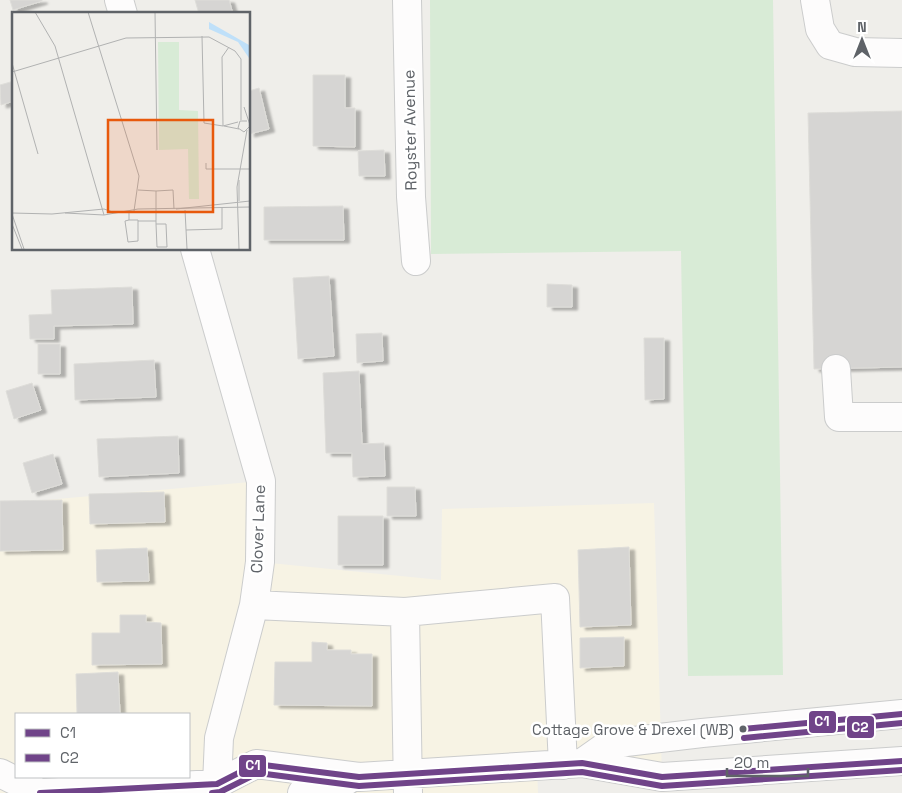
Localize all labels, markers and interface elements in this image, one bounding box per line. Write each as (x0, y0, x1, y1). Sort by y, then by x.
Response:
inset map (12, 12, 250, 250)
north arrow (837, 15, 887, 65)
text: N (857, 18, 867, 36)
street label: Royster Avenue (398, 69, 422, 191)
street label: Clover Lane (246, 484, 270, 574)
line badge: C1 (808, 710, 837, 734)
text: C1 (814, 712, 830, 730)
legend (15, 713, 190, 778)
line badge: C2 (846, 715, 875, 739)
text: C2 (851, 718, 869, 736)
place label: Cottage Grove & Drexel (WB) (532, 720, 734, 740)
text: C1 (60, 723, 76, 742)
marker: Cottage Grove & Drexel (WB) (738, 724, 748, 734)
scale bar (727, 746, 808, 778)
text: C2 (60, 748, 79, 767)
text: 20 m (734, 753, 769, 772)
line badge: C1 (238, 754, 267, 778)
text: C1 (245, 756, 261, 774)

